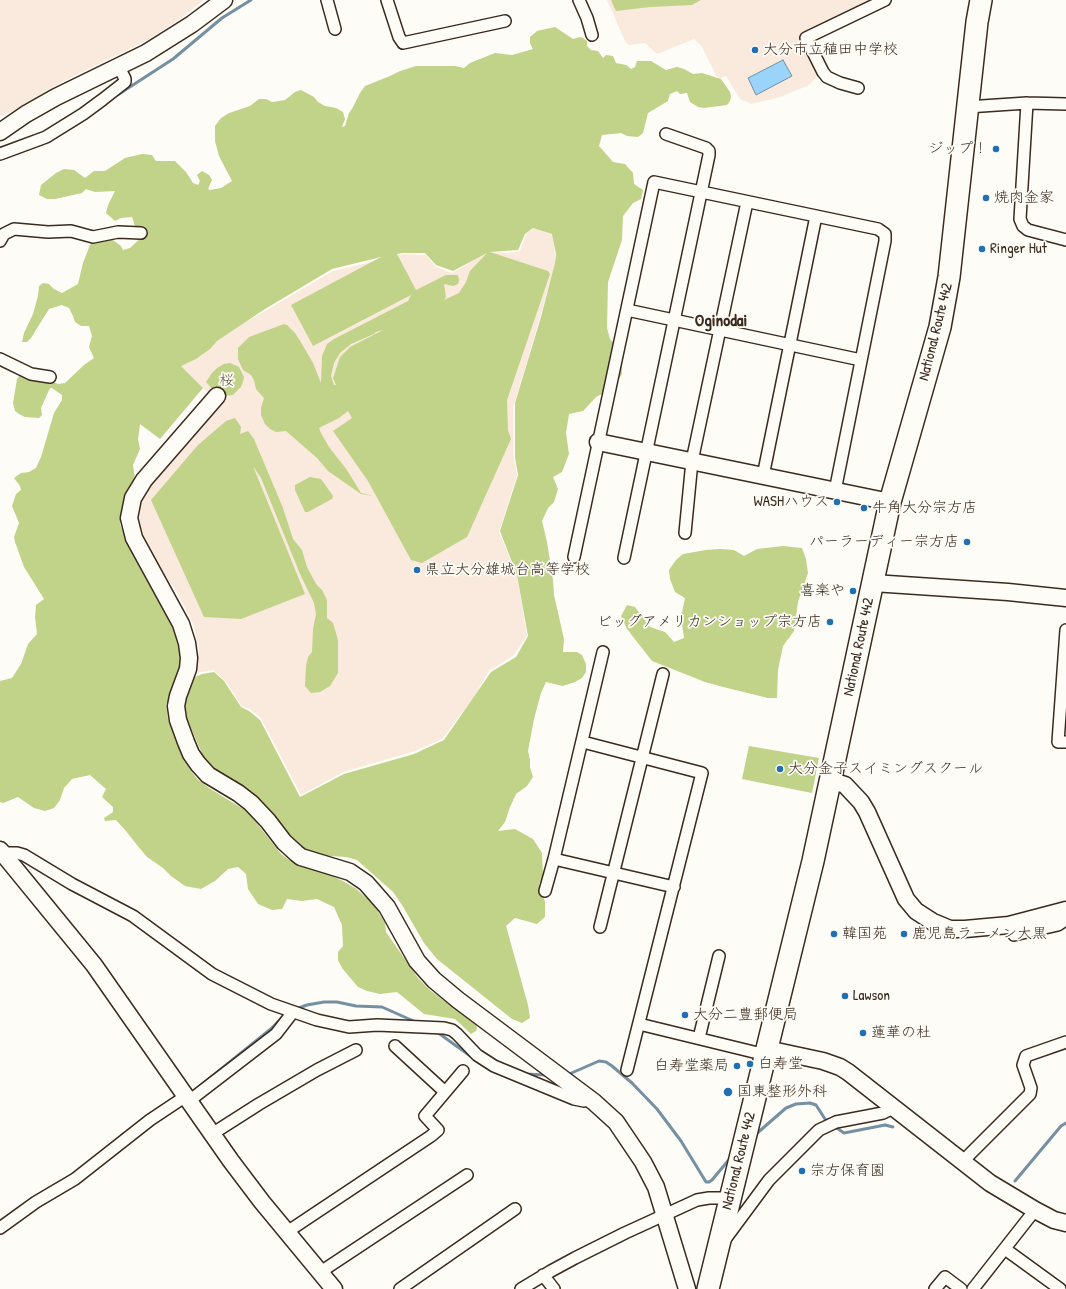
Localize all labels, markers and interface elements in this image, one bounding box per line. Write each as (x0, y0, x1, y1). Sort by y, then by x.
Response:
place label: 大分市立稙田中学校 (763, 41, 898, 59)
marker: 大分市立稙田中学校 (750, 45, 760, 55)
place label: ジップ！ (928, 140, 988, 158)
marker: ジップ！ (991, 144, 1001, 154)
place label: 焼肉金家 (994, 189, 1054, 207)
marker: 焼肉金家 (981, 193, 991, 203)
place label: Ringer Hut (990, 240, 1047, 258)
marker: Ringer Hut (977, 244, 987, 254)
street label: National Route 442 (915, 281, 957, 383)
district label: Oginodai (695, 311, 747, 331)
park label: 桜 (220, 372, 234, 390)
place label: WASHハウス (754, 493, 829, 511)
marker: WASHハウス (832, 497, 842, 507)
place label: 牛角大分宗方店 (872, 499, 977, 517)
marker: 牛角大分宗方店 (859, 503, 869, 513)
place label: パーラーディー宗方店 (809, 533, 959, 551)
marker: パーラーディー宗方店 (962, 537, 972, 547)
place label: 県立大分雄城台高等学校 (425, 561, 590, 579)
marker: 県立大分雄城台高等学校 (412, 565, 422, 575)
place label: 喜楽や (800, 582, 845, 600)
marker: 喜楽や (848, 586, 858, 596)
street label: National Route 442 (840, 596, 878, 698)
place label: ビッグアメリカンショップ宗方店 (597, 613, 822, 631)
marker: ビッグアメリカンショップ宗方店 (825, 617, 835, 627)
place label: 大分金子スイミングスクール (788, 760, 983, 778)
marker: 大分金子スイミングスクール (775, 764, 785, 774)
place label: 韓国苑 (842, 925, 887, 943)
place label: 鹿児島ラーメン大黒 (912, 925, 1047, 943)
marker: 韓国苑 (829, 929, 839, 939)
marker: 鹿児島ラーメン大黒 (899, 929, 909, 939)
place label: Lawson (853, 987, 890, 1005)
marker: Lawson (840, 991, 850, 1001)
place label: 大分二豊郵便局 (693, 1006, 798, 1024)
marker: 大分二豊郵便局 (680, 1010, 690, 1020)
place label: 蓮華の杜 (871, 1024, 931, 1042)
marker: 蓮華の杜 (858, 1028, 868, 1038)
place label: 白寿堂 (758, 1055, 803, 1073)
place label: 白寿堂薬局 (654, 1057, 729, 1075)
marker: 白寿堂 (745, 1059, 755, 1069)
marker: 白寿堂薬局 (732, 1061, 742, 1071)
place label: 国東整形外科 (737, 1083, 827, 1101)
marker: 国東整形外科 (722, 1086, 734, 1098)
street label: National Route 442 (718, 1110, 760, 1212)
place label: 宗方保育園 (810, 1162, 885, 1180)
marker: 宗方保育園 (797, 1166, 807, 1176)

